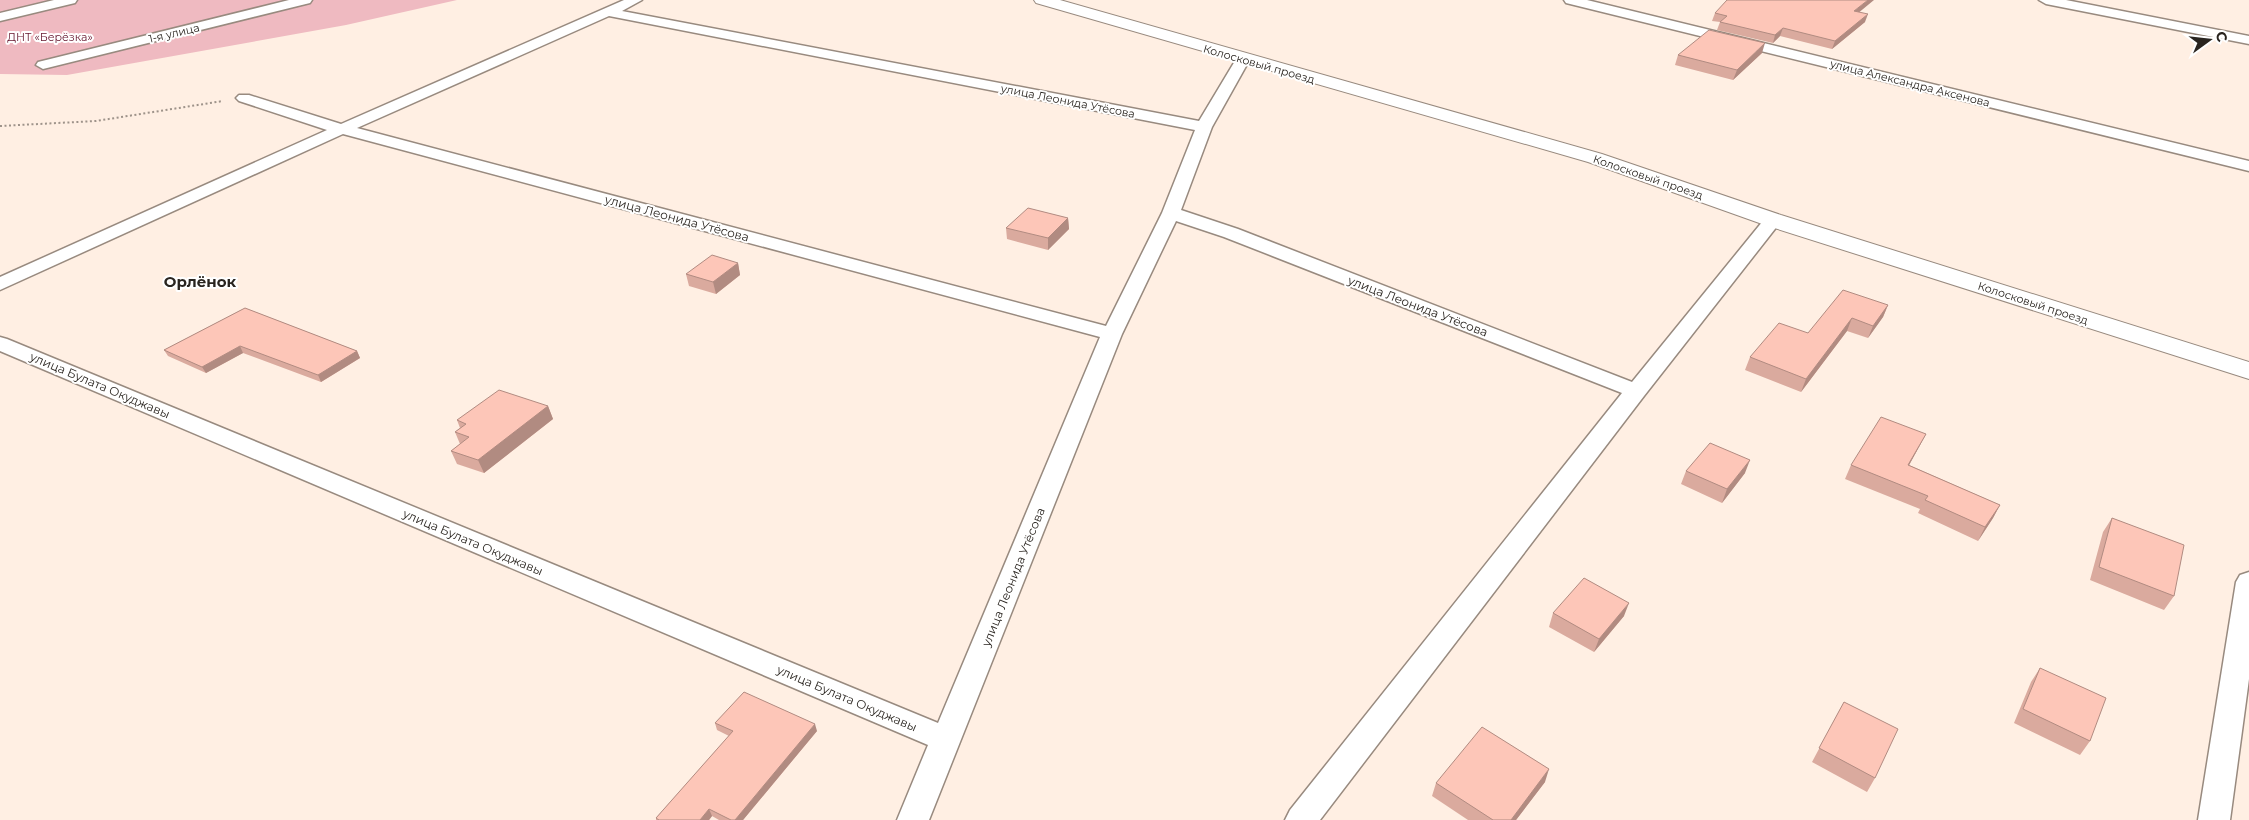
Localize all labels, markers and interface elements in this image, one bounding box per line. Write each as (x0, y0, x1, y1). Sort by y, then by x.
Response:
north arrow (2184, 15, 2234, 65)
street label: 1-я улица (147, 20, 201, 46)
text: С (2212, 29, 2232, 44)
park label: ДНТ «Берёзка» (7, 30, 93, 44)
street label: Колосковый проезд (1202, 41, 1316, 87)
street label: улица Александра Аксенова (1828, 56, 1991, 110)
street label: улица Леонида Утёсова (999, 81, 1136, 121)
street label: Колосковый проезд (1591, 152, 1705, 202)
street label: улица Леонида Утёсова (602, 191, 751, 244)
district label: Орлёнок (164, 272, 237, 291)
street label: улица Леонида Утёсова (1345, 272, 1490, 340)
street label: Колосковый проезд (1976, 279, 2090, 327)
street label: улица Булата Окуджавы (27, 348, 172, 421)
street label: улица Булата Окуджавы (400, 505, 545, 578)
street label: улица Леонида Утёсова (978, 505, 1048, 650)
street label: улица Булата Окуджавы (774, 661, 919, 734)

